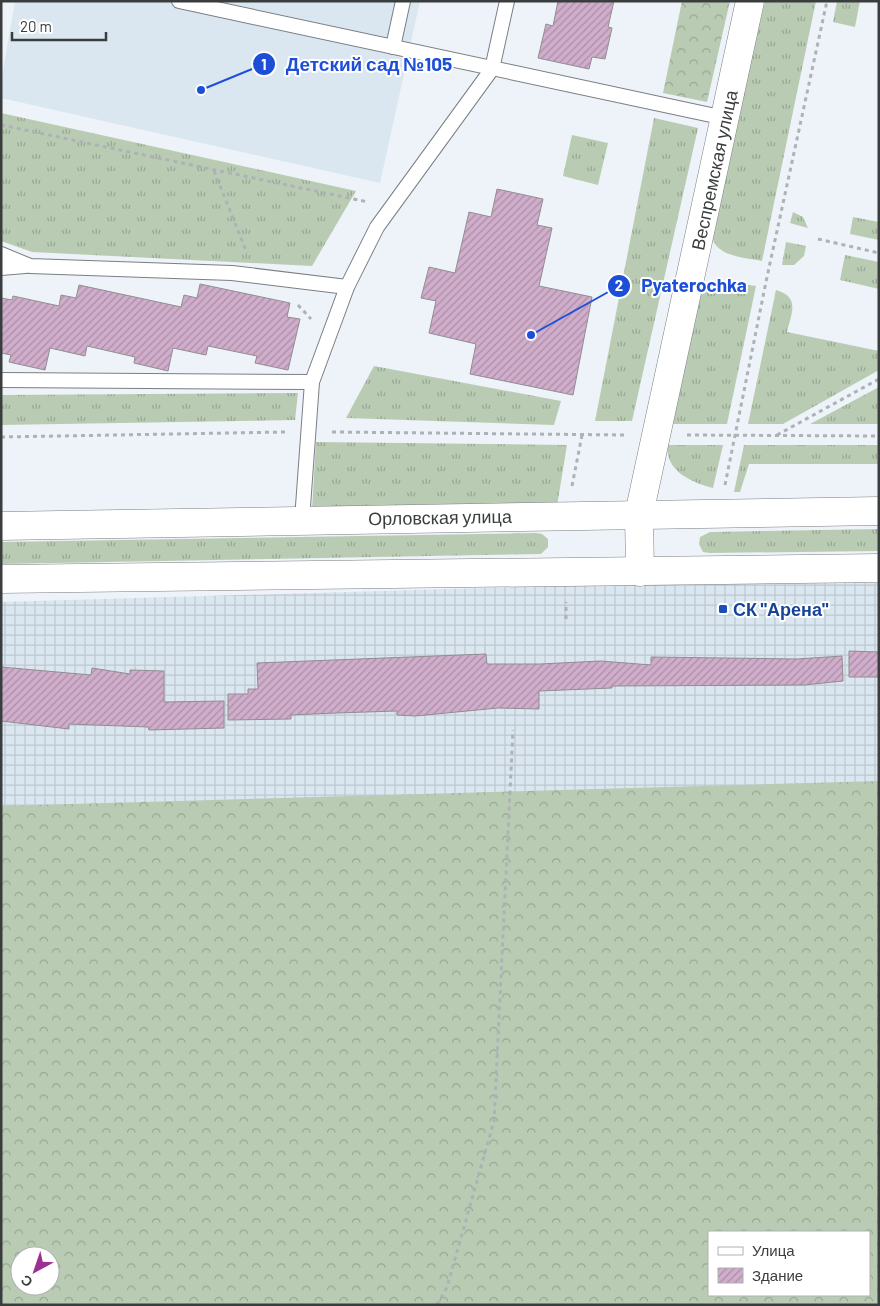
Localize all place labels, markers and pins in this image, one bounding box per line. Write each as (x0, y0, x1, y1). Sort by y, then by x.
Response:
callout: Детский сад №105 (251, 47, 463, 81)
callout: Pyaterochka (607, 269, 757, 303)
place label: СК "Арена" (733, 598, 829, 620)
marker: СК "Арена" (717, 603, 729, 615)

